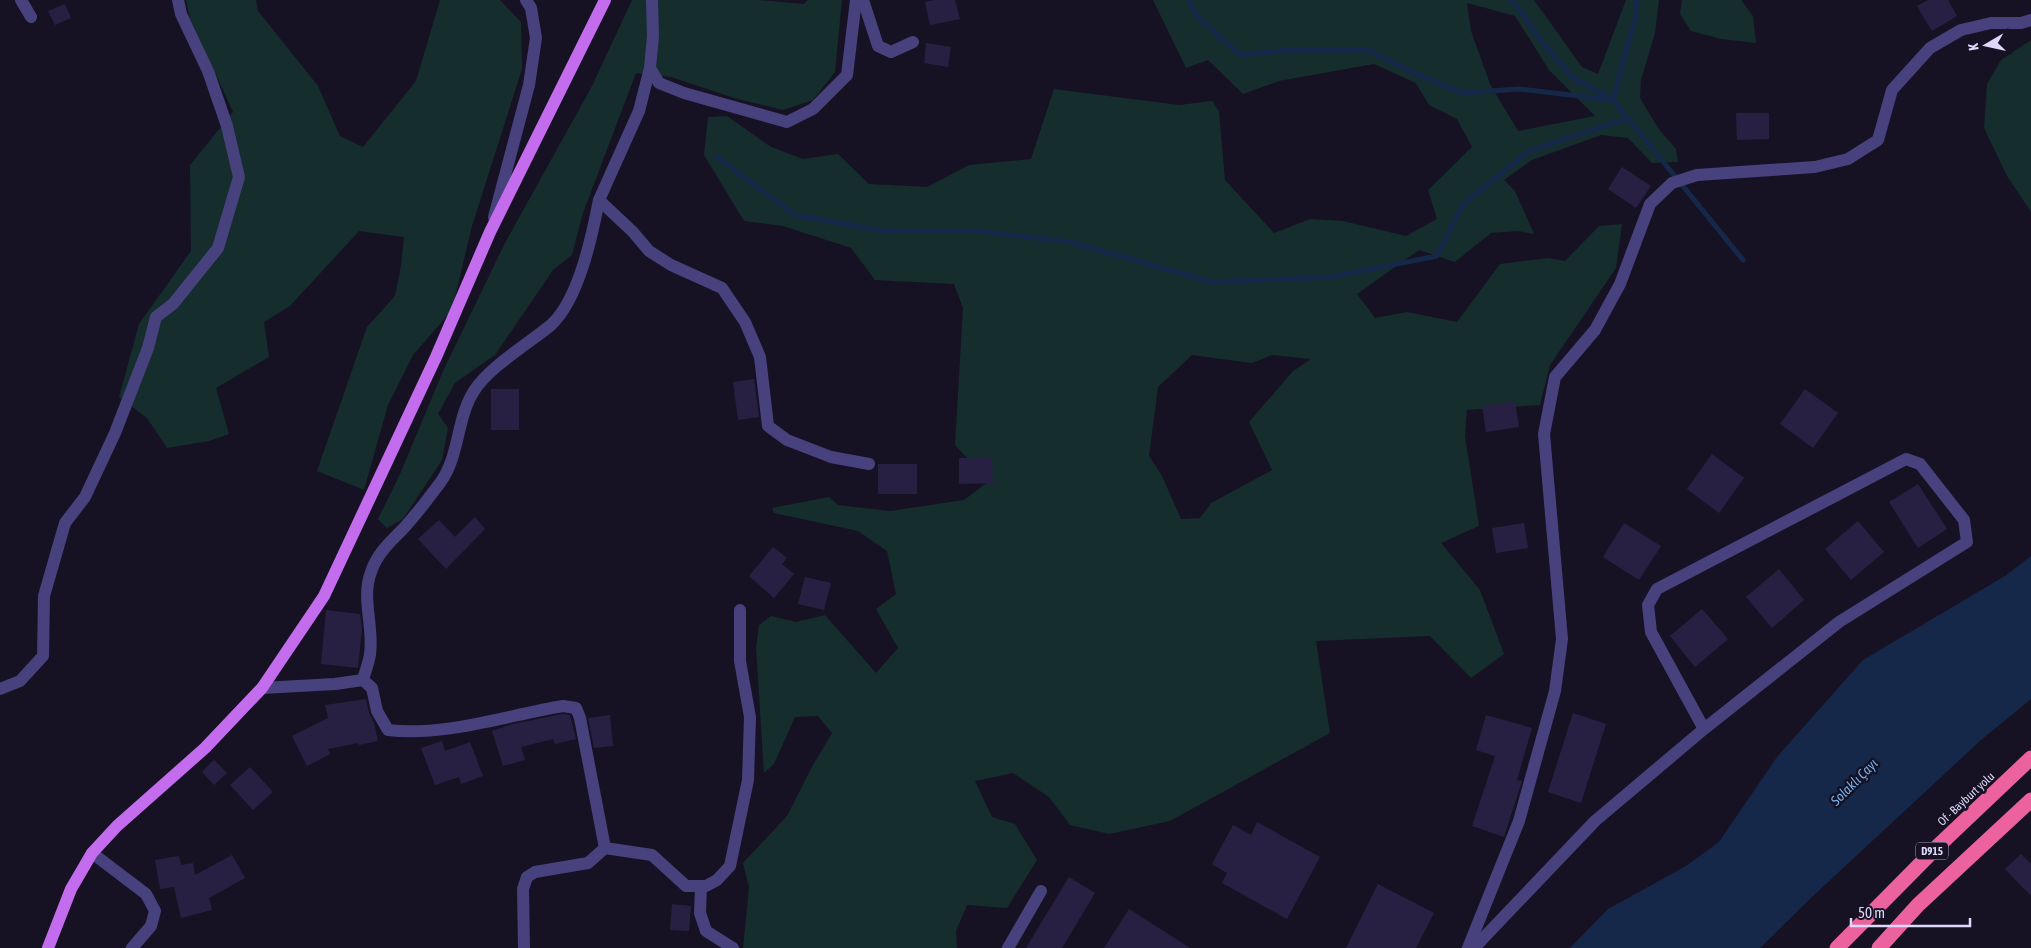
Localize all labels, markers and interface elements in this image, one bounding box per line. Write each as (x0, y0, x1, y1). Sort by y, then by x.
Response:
north arrow (1961, 20, 2011, 70)
text: K (1965, 42, 1982, 52)
water label: Solaklı Çayı (1827, 755, 1881, 809)
street label: Of - Bayburt yolu (1935, 769, 1997, 829)
road number: D915 (1916, 842, 1948, 859)
scale bar (1851, 896, 1970, 928)
text: 50 m (1858, 904, 1885, 921)

